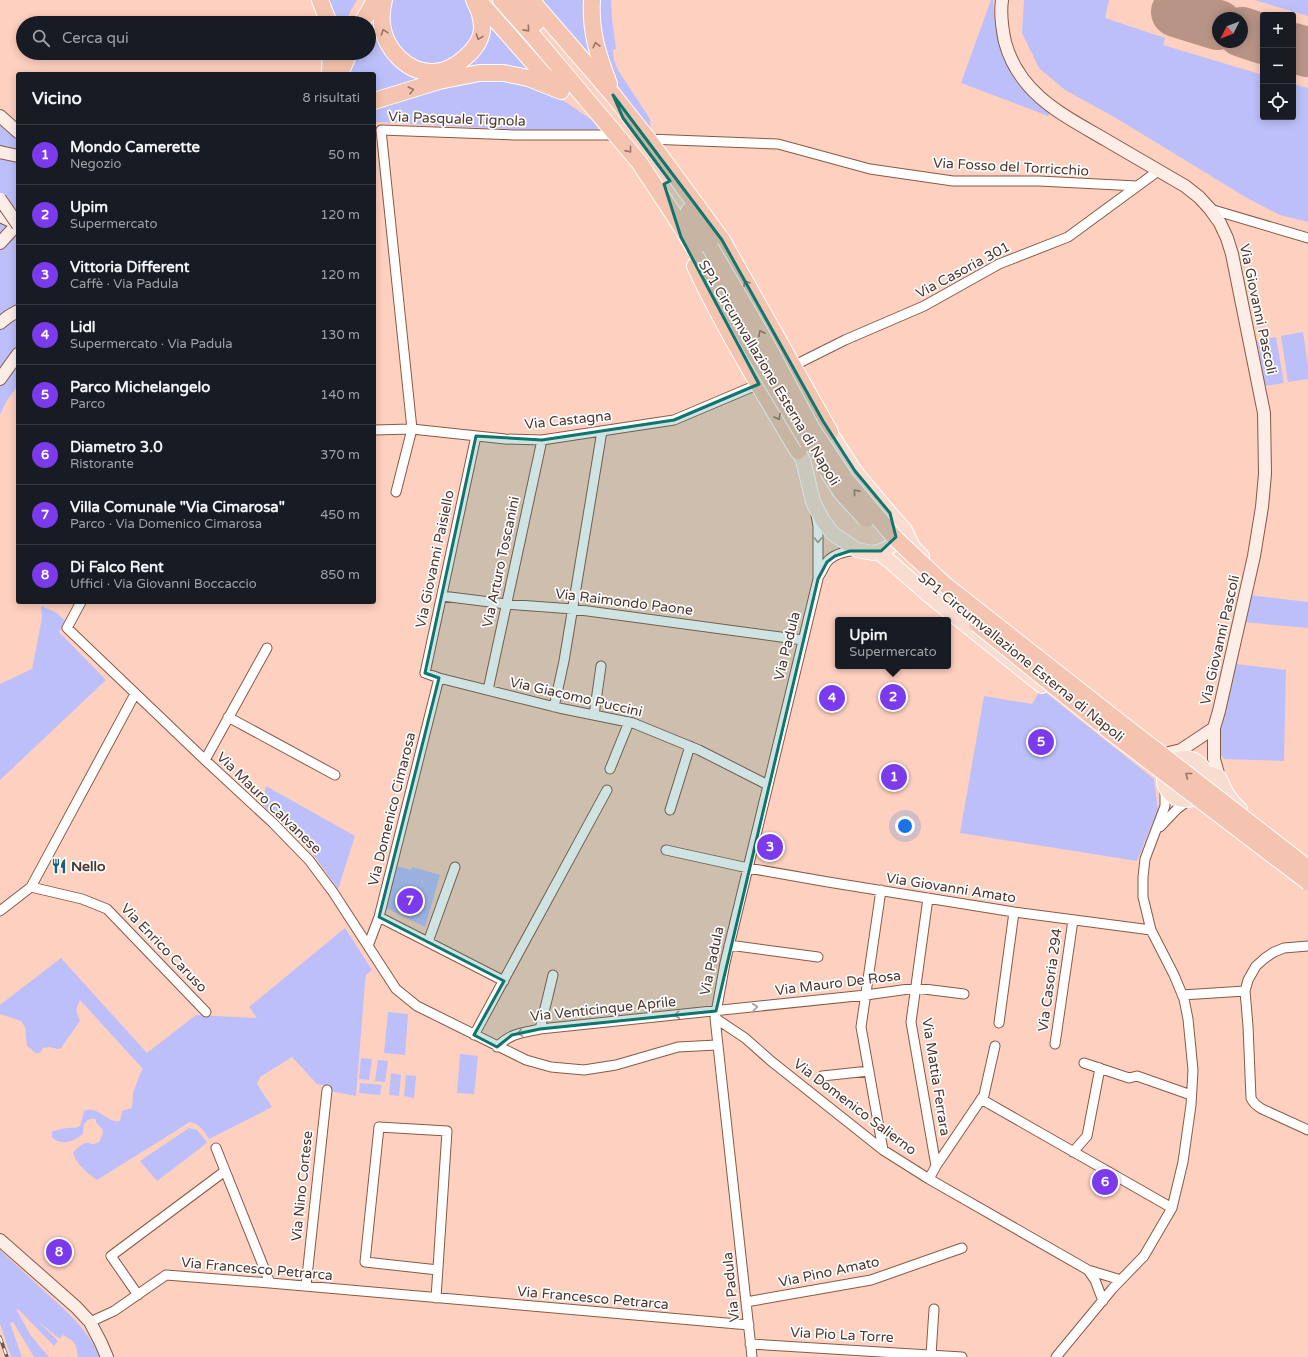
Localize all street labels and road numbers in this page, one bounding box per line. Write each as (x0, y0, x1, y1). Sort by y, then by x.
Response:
street label: Via Pasquale Tignola (388, 108, 526, 130)
street label: Via Fosso del Torricchio (933, 154, 1089, 180)
street label: Via Casoria 301 (913, 238, 1013, 302)
street label: Via Giovanni Pascoli (1236, 242, 1280, 376)
street label: SP1 Circumvallazione Esterna di Napoli (695, 257, 843, 489)
street label: Via Castagna (524, 407, 612, 433)
street label: Via Giovanni Paisiello (412, 489, 458, 629)
street label: Via Arturo Toscanini (479, 495, 523, 629)
street label: SP1 Circumvallazione Esterna di Napoli (915, 569, 1127, 745)
street label: Via Giovanni Pascoli (1197, 573, 1243, 707)
street label: Via Raimondo Paone (554, 585, 694, 619)
street label: Via Padula (770, 610, 804, 682)
street label: Via Giacomo Puccini (508, 673, 644, 721)
street label: Via Domenico Cimarosa (365, 730, 419, 888)
street label: Via Mauro Calvanese (213, 749, 325, 857)
street label: Via Giovanni Amato (885, 869, 1017, 907)
street label: Via Enrico Caruso (117, 900, 211, 996)
street label: Via Padula (696, 925, 728, 997)
street label: Via Casoria 294 (1034, 927, 1066, 1033)
street label: Via Mauro De Rosa (774, 967, 902, 999)
street label: Via Venticinque Aprile (529, 993, 677, 1025)
street label: Via Mattia Ferrara (918, 1017, 954, 1137)
street label: Via Domenico Salierno (790, 1055, 920, 1159)
street label: Via Nino Cortese (288, 1130, 316, 1242)
street label: Via Padula (719, 1251, 743, 1323)
street label: Via Pino Amato (777, 1253, 881, 1291)
street label: Via Francesco Petrarca (180, 1254, 334, 1284)
street label: Via Francesco Petrarca (516, 1283, 670, 1313)
street label: Via Pio La Torre (790, 1324, 894, 1346)

